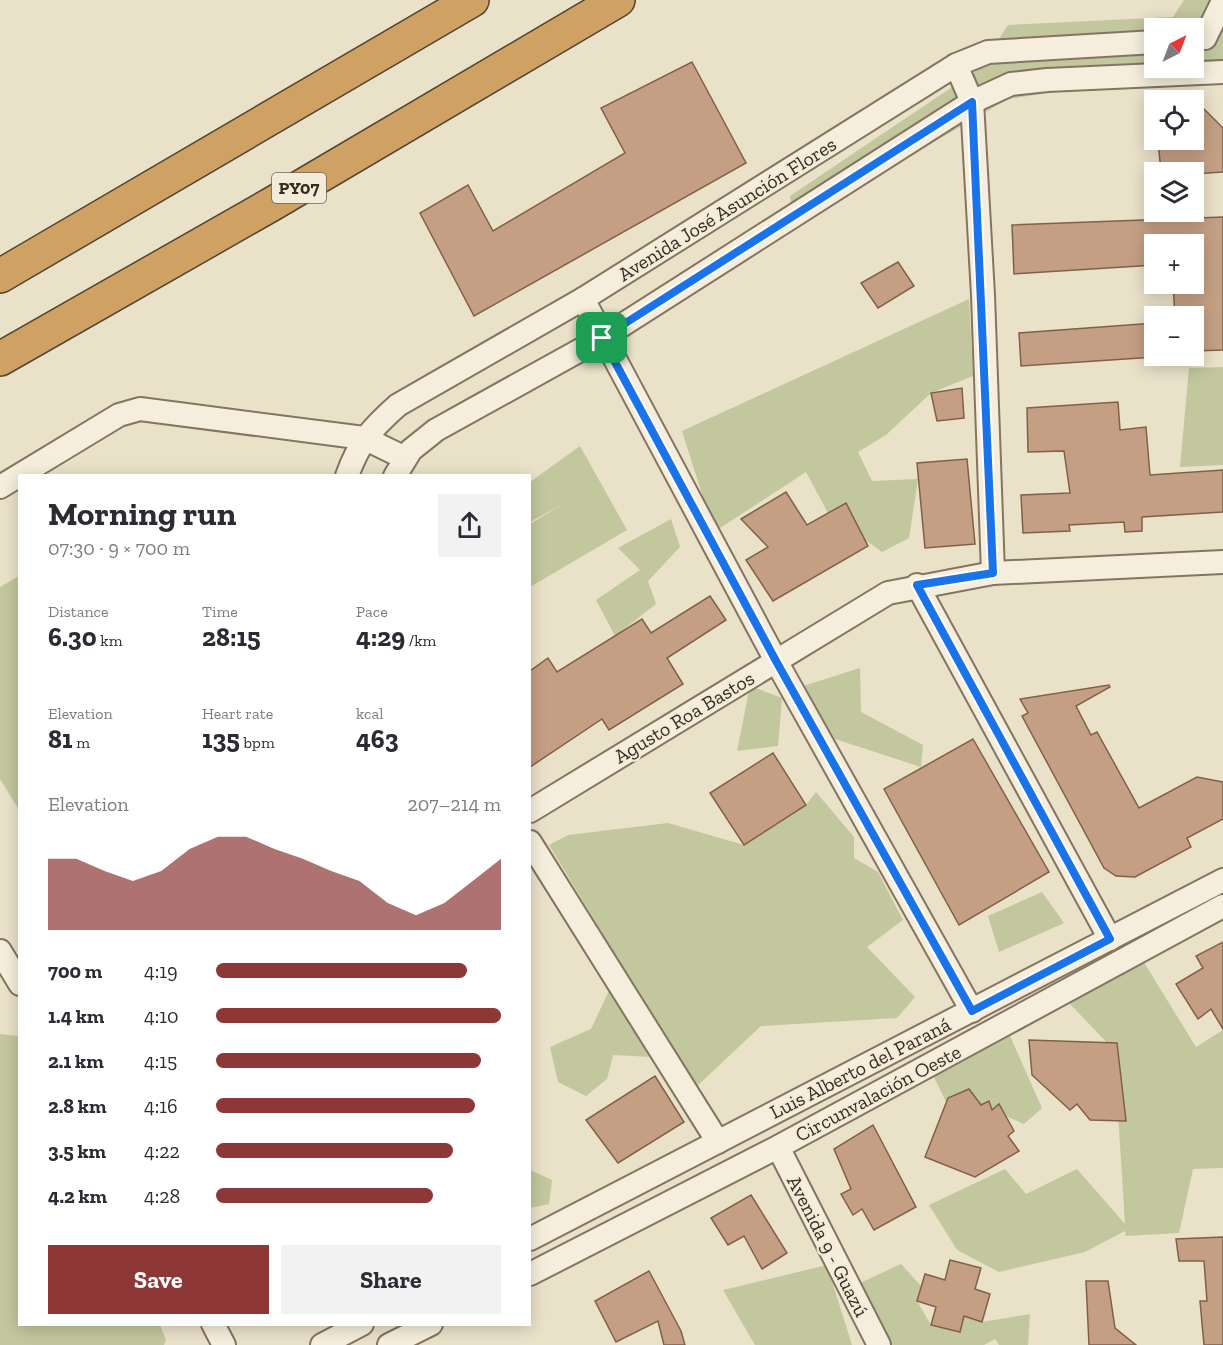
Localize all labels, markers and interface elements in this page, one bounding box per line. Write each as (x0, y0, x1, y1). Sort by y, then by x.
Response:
north arrow (1144, 18, 1204, 78)
map controls (1144, 18, 1204, 366)
button: locate (1144, 90, 1204, 150)
street label: Avenida José Asunción Flores (613, 132, 841, 286)
button: layers (1144, 162, 1204, 222)
road number: PY07 (272, 173, 326, 203)
button: + (1144, 234, 1204, 294)
button: − (1144, 306, 1204, 366)
pin (576, 312, 627, 363)
icon: arrive (585, 321, 618, 354)
text: Morning run (48, 494, 236, 533)
button: share (438, 494, 501, 557)
text: 07:30 · 9 × 700 m (48, 536, 190, 560)
text: Distance (48, 602, 109, 621)
text: Time (202, 602, 238, 621)
text: Pace (356, 602, 388, 621)
text: 6.30 (48, 621, 97, 653)
text: 28:15 (202, 621, 261, 653)
text: 4:29 (356, 621, 405, 653)
text: km (97, 631, 122, 650)
text: /km (405, 631, 436, 650)
street label: Agusto Roa Bastos (610, 666, 758, 768)
text: Elevation (48, 704, 113, 723)
text: Heart rate (202, 704, 273, 723)
text: kcal (356, 704, 383, 723)
text: 81 (48, 723, 73, 755)
text: 135 (202, 723, 240, 755)
text: 463 (356, 723, 399, 755)
text: m (73, 733, 90, 752)
text: bpm (240, 733, 275, 752)
text: Elevation (48, 792, 129, 816)
text: 207–214 m (407, 792, 501, 816)
text: 700 m (48, 959, 102, 983)
text: 4:19 (144, 959, 178, 983)
text: 1.4 km (48, 1004, 104, 1028)
text: 4:10 (144, 1004, 178, 1028)
street label: Luis Alberto del Paraná (766, 1012, 955, 1124)
street label: Circunvalación Oeste (791, 1039, 965, 1147)
text: 2.1 km (48, 1049, 104, 1073)
text: 4:15 (144, 1049, 177, 1073)
text: 2.8 km (48, 1094, 106, 1118)
text: 4:16 (144, 1094, 178, 1118)
text: 3.5 km (48, 1139, 106, 1163)
text: 4:22 (144, 1139, 180, 1163)
street label: Avenida 9 - Guazú (782, 1171, 874, 1321)
text: 4.2 km (48, 1184, 107, 1208)
text: 4:28 (144, 1184, 180, 1208)
button: Save (48, 1245, 269, 1314)
button: Share (281, 1245, 501, 1314)

